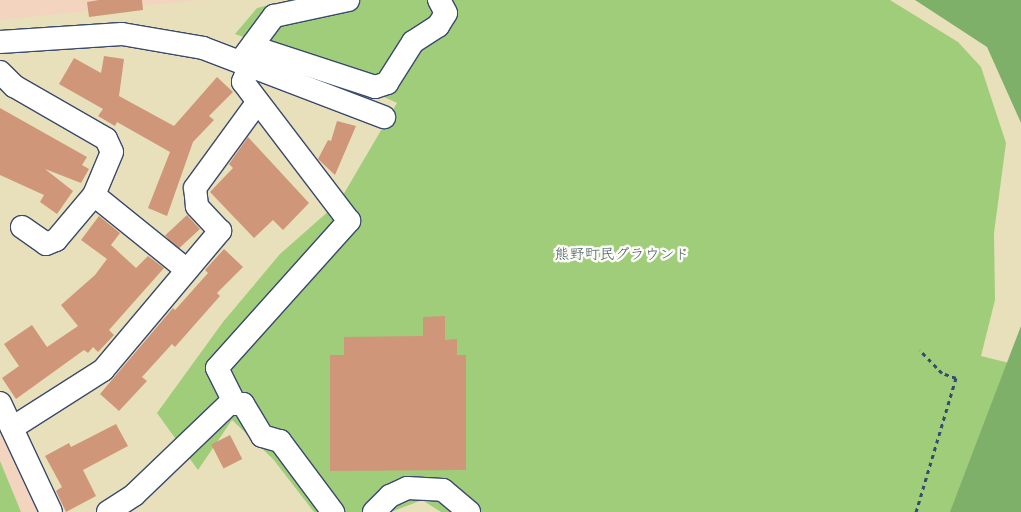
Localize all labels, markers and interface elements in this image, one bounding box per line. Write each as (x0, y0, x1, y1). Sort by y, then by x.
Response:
park label: 熊野町民グラウンド (555, 246, 689, 264)

